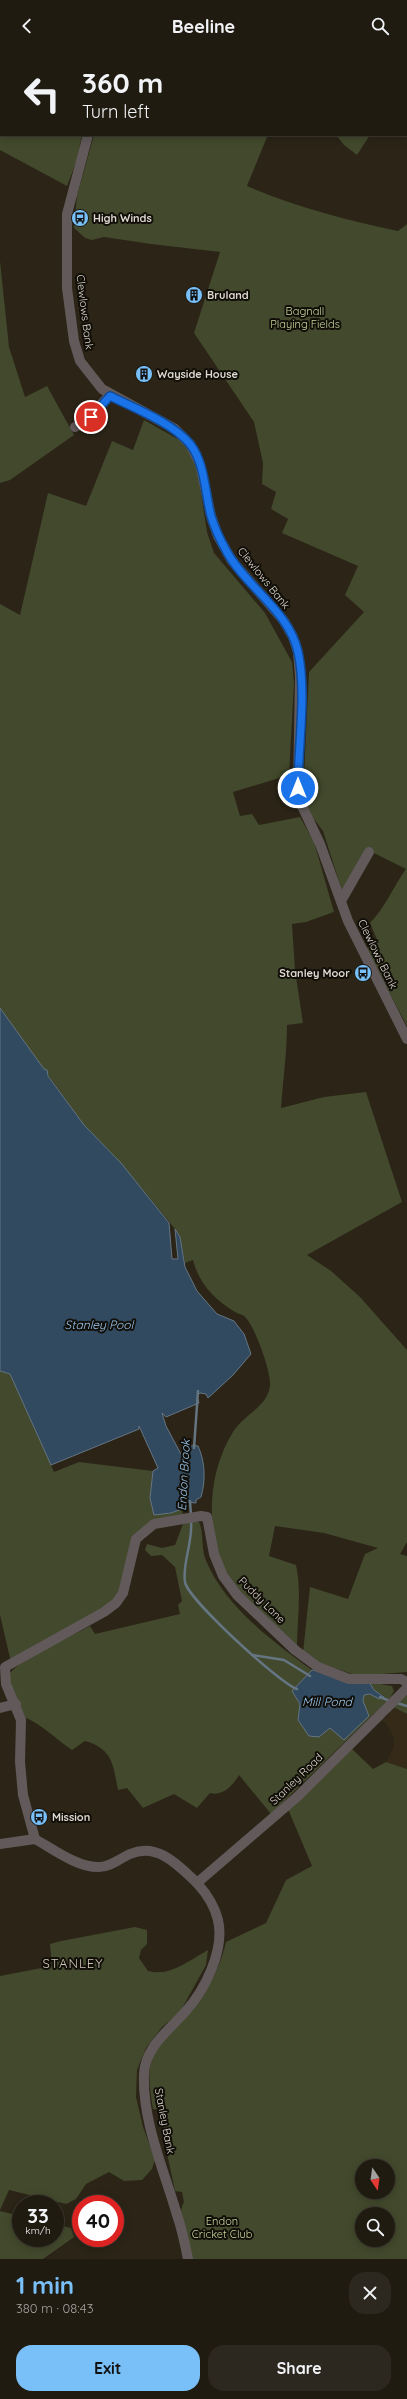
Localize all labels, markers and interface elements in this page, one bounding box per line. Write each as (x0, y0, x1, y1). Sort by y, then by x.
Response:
icon: back (16, 15, 38, 37)
text: Beeline (172, 15, 235, 38)
icon: search (369, 15, 391, 37)
text: 360 m (82, 65, 163, 100)
icon: left (16, 68, 68, 120)
text: Turn left (82, 100, 150, 123)
bus stop icon: High Winds (70, 208, 90, 228)
place label: High Winds (93, 211, 152, 225)
street label: Clewlows Bank (73, 274, 97, 350)
building icon: Bruland (184, 285, 204, 305)
place label: Bruland (207, 288, 249, 302)
park label: Bagnall Playing Fields (270, 304, 340, 331)
building icon: Wayside House (134, 364, 154, 384)
place label: Wayside House (157, 367, 238, 381)
pin (74, 400, 108, 434)
icon: arrive (80, 406, 102, 428)
street label: Clewlows Bank (235, 544, 293, 612)
position arrow (277, 767, 319, 809)
street label: Clewlows Bank (355, 917, 401, 991)
bus stop icon: Stanley Moor (353, 963, 373, 983)
place label: Stanley Moor (279, 966, 350, 980)
water label: Stanley Pool (65, 1317, 135, 1332)
water label: Endon Brook (174, 1437, 193, 1511)
street label: Puddy Lane (236, 1574, 288, 1626)
water label: Mill Pond (302, 1694, 354, 1709)
street label: Stanley Road (267, 1750, 325, 1808)
bus stop icon: Mission (29, 1807, 49, 1827)
place label: Mission (52, 1810, 90, 1824)
district label: STANLEY (43, 1955, 103, 1971)
street label: Stanley Bank (152, 2087, 178, 2155)
north arrow (355, 2159, 395, 2199)
map controls (355, 2159, 395, 2247)
speed limit sign: 40 (72, 2195, 124, 2247)
text: 33 (27, 2203, 49, 2228)
button: search (355, 2207, 395, 2247)
park label: Endon Cricket Club (192, 2214, 253, 2241)
text: km/h (25, 2224, 51, 2237)
text: 1 min (16, 2270, 74, 2300)
button: close (349, 2272, 391, 2314)
text: 380 m · 08:43 (16, 2300, 93, 2316)
button: Exit (16, 2345, 200, 2391)
button: Share (208, 2345, 391, 2391)

